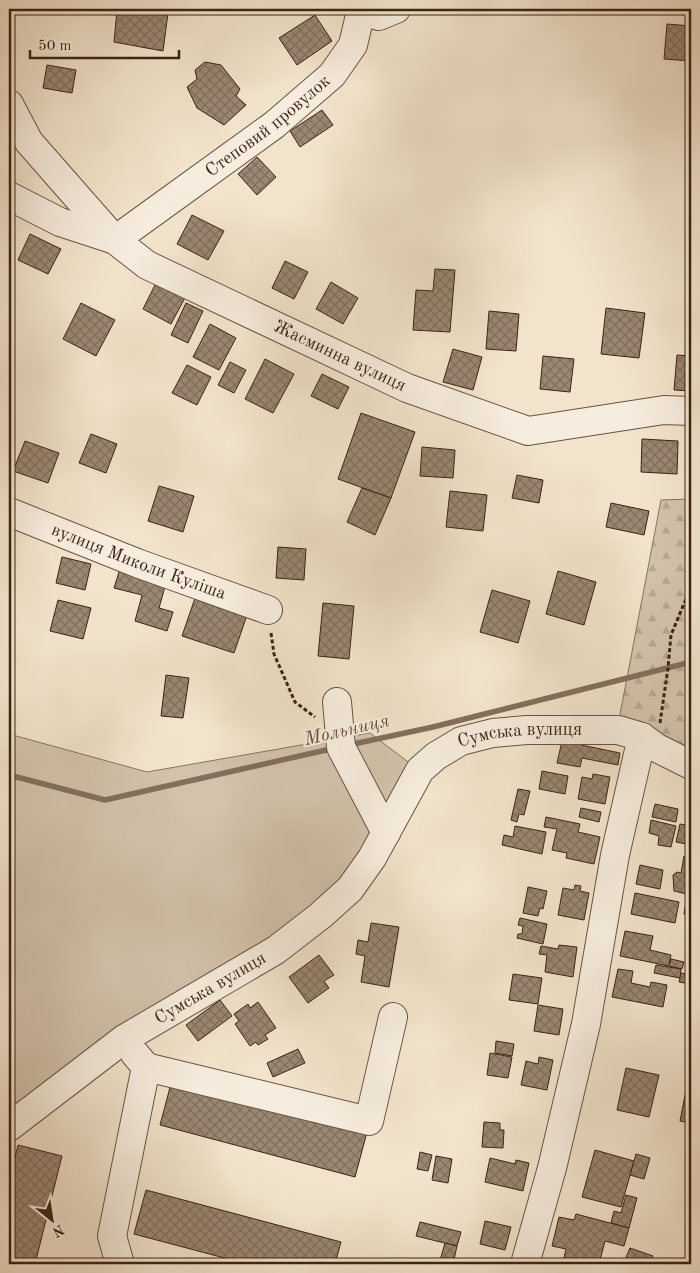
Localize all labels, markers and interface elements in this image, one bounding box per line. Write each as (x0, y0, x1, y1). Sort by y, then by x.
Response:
scale bar (30, 28, 179, 60)
text: 50 m (38, 39, 72, 54)
street label: Степовий провулок (202, 72, 334, 180)
street label: Жасминна вулиця (271, 317, 409, 395)
street label: вулиця Миколи Куліша (49, 521, 228, 603)
water label: Мольниця (301, 712, 392, 750)
street label: Сумська вулиця (456, 721, 582, 751)
street label: Сумська вулиця (152, 949, 269, 1028)
north arrow (28, 1196, 78, 1246)
text: N (50, 1222, 66, 1239)

